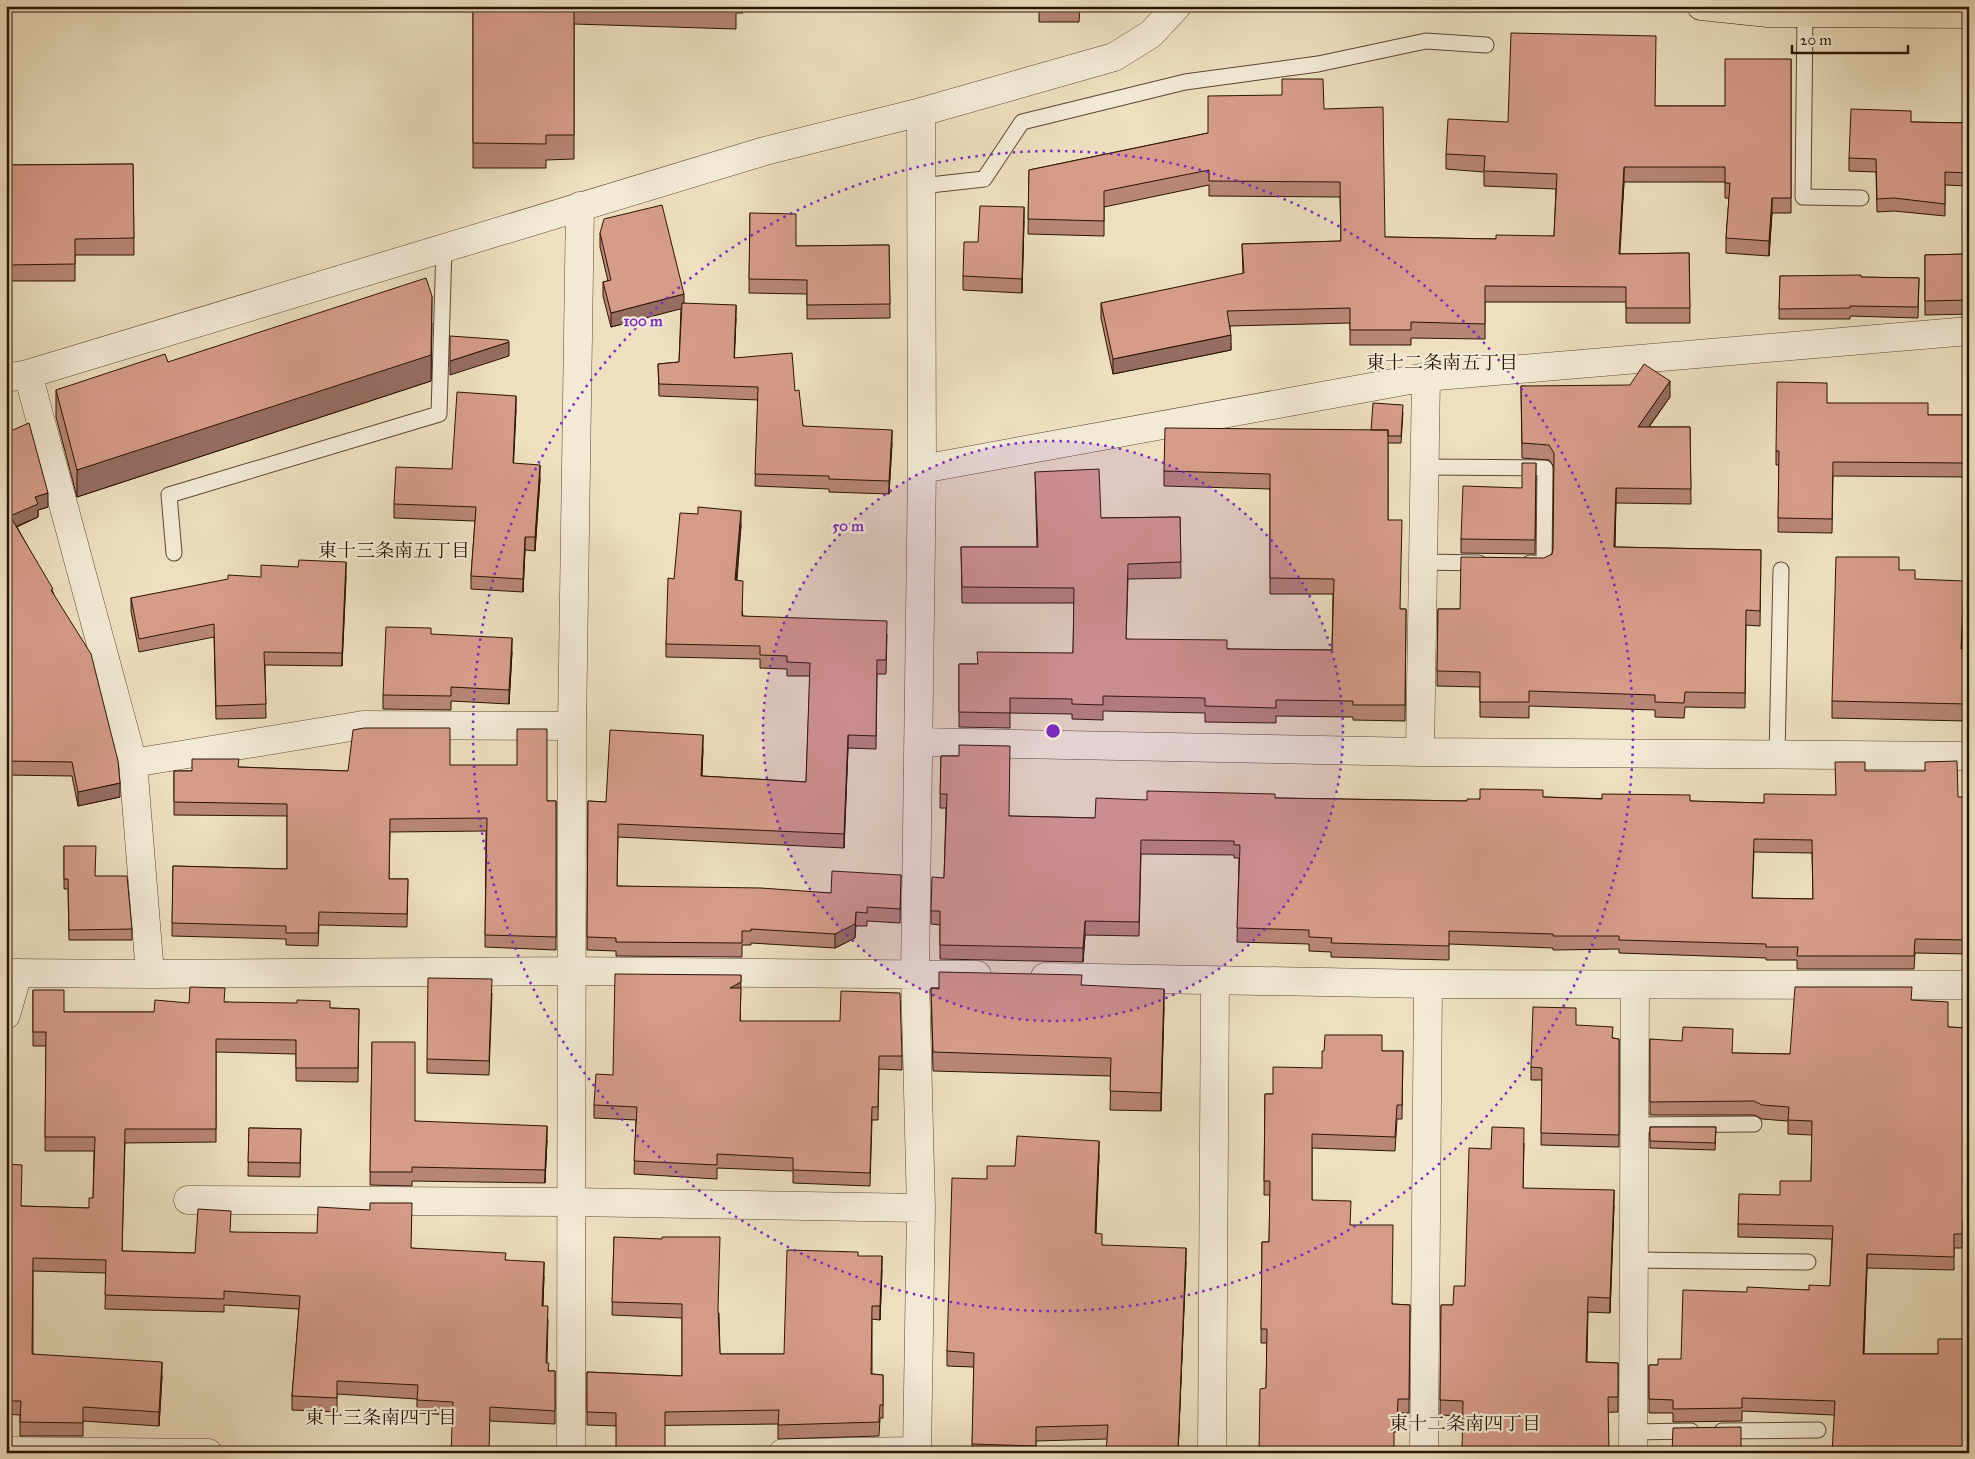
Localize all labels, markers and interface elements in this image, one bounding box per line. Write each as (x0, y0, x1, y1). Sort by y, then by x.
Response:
scale bar (1792, 22, 1909, 54)
text: 20 m (1800, 31, 1832, 49)
text: 100 m (623, 312, 663, 330)
district label: 東十二条南五丁目 (1366, 351, 1518, 374)
text: 50 m (832, 517, 864, 535)
district label: 東十三条南五丁目 (318, 539, 470, 562)
centre of rings (1044, 722, 1062, 740)
district label: 東十三条南四丁目 (305, 1406, 457, 1429)
district label: 東十二条南四丁目 (1389, 1412, 1541, 1435)

